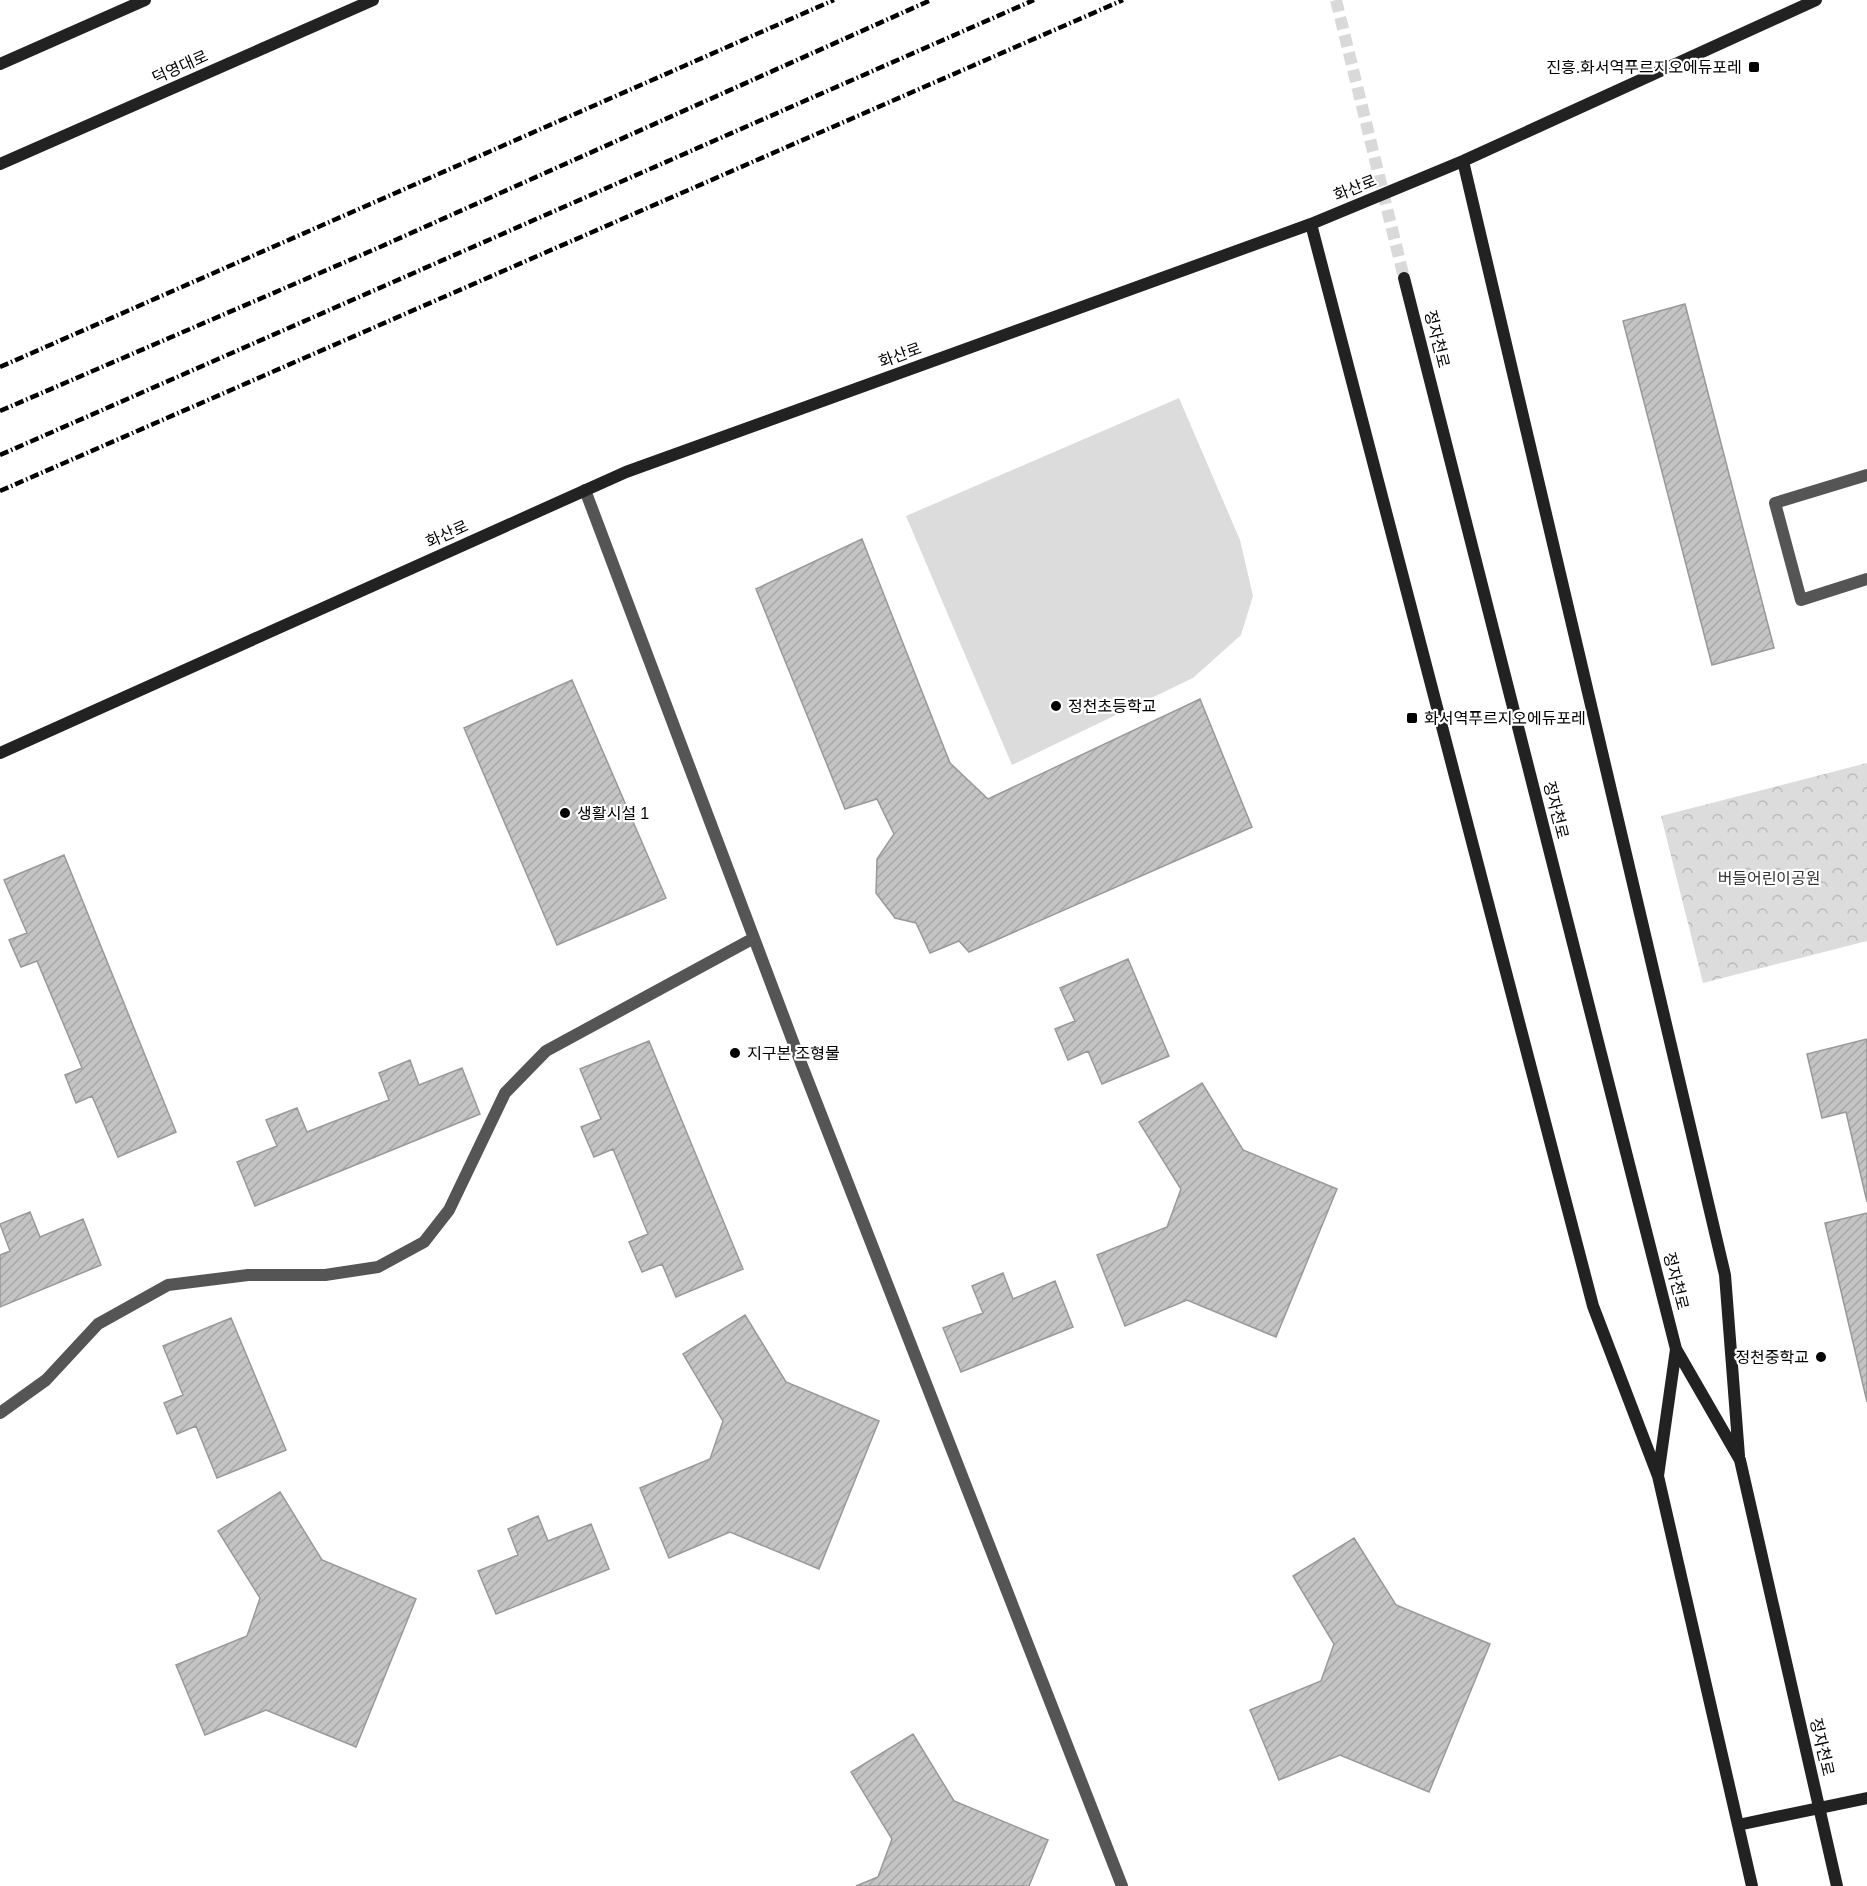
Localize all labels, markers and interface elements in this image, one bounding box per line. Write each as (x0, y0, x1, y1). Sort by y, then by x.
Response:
street label: 덕영대로 (150, 47, 211, 87)
place label: 진흥.화서역푸르지오에듀포레 (1546, 59, 1742, 76)
marker: 진흥.화서역푸르지오에듀포레 (1747, 60, 1761, 74)
street label: 화산로 (1331, 172, 1379, 204)
street label: 정자천로 (1422, 308, 1452, 370)
street label: 화산로 (876, 339, 924, 371)
street label: 화산로 (423, 517, 471, 551)
place label: 정천초등학교 (1068, 698, 1156, 715)
marker: 정천초등학교 (1049, 699, 1063, 713)
place label: 화서역푸르지오에듀포레 (1424, 710, 1586, 727)
marker: 화서역푸르지오에듀포레 (1405, 711, 1419, 725)
street label: 정자천로 (1541, 779, 1571, 841)
place label: 생활시설 1 (577, 805, 649, 822)
marker: 생활시설 1 (558, 806, 572, 820)
park label: 버들어린이공원 (1717, 870, 1821, 887)
place label: 지구본 조형물 (747, 1045, 840, 1062)
marker: 지구본 조형물 (728, 1046, 742, 1060)
street label: 정자천로 (1661, 1250, 1691, 1312)
place label: 정천중학교 (1735, 1349, 1809, 1366)
marker: 정천중학교 (1814, 1350, 1828, 1364)
street label: 정자천로 (1807, 1716, 1837, 1778)

